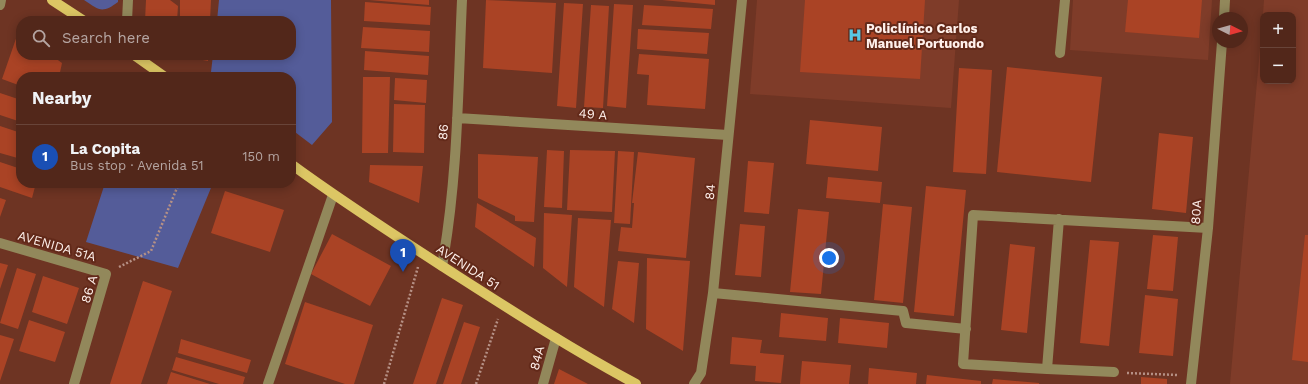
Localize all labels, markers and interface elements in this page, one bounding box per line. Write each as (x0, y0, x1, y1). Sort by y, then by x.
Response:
north arrow (1212, 12, 1248, 48)
map controls (1260, 12, 1296, 84)
button: + (1260, 12, 1296, 48)
search box (16, 16, 296, 60)
place label: Policlínico Carlos Manuel Portuondo (866, 21, 984, 51)
icon: search (30, 27, 52, 49)
hospital icon: Policlínico Carlos Manuel Portuondo (847, 27, 863, 43)
text: Search here (62, 29, 150, 47)
button: − (1260, 48, 1296, 84)
text: Nearby (32, 88, 91, 108)
street label: 49 A (578, 106, 608, 123)
street label: 86 (435, 123, 451, 140)
text: La Copita (70, 140, 140, 158)
text: 1 (42, 149, 48, 164)
text: 150 m (242, 149, 280, 164)
text: Bus stop · Avenida 51 (70, 158, 204, 173)
street label: 84 (702, 183, 718, 201)
street label: 80A (1188, 199, 1204, 225)
street label: AVENIDA 51A (16, 228, 98, 264)
pin: 1 (390, 239, 416, 272)
street label: AVENIDA 51 (434, 241, 502, 293)
your location (819, 248, 839, 268)
street label: 86 A (78, 273, 100, 305)
street label: 84A (527, 344, 548, 372)

